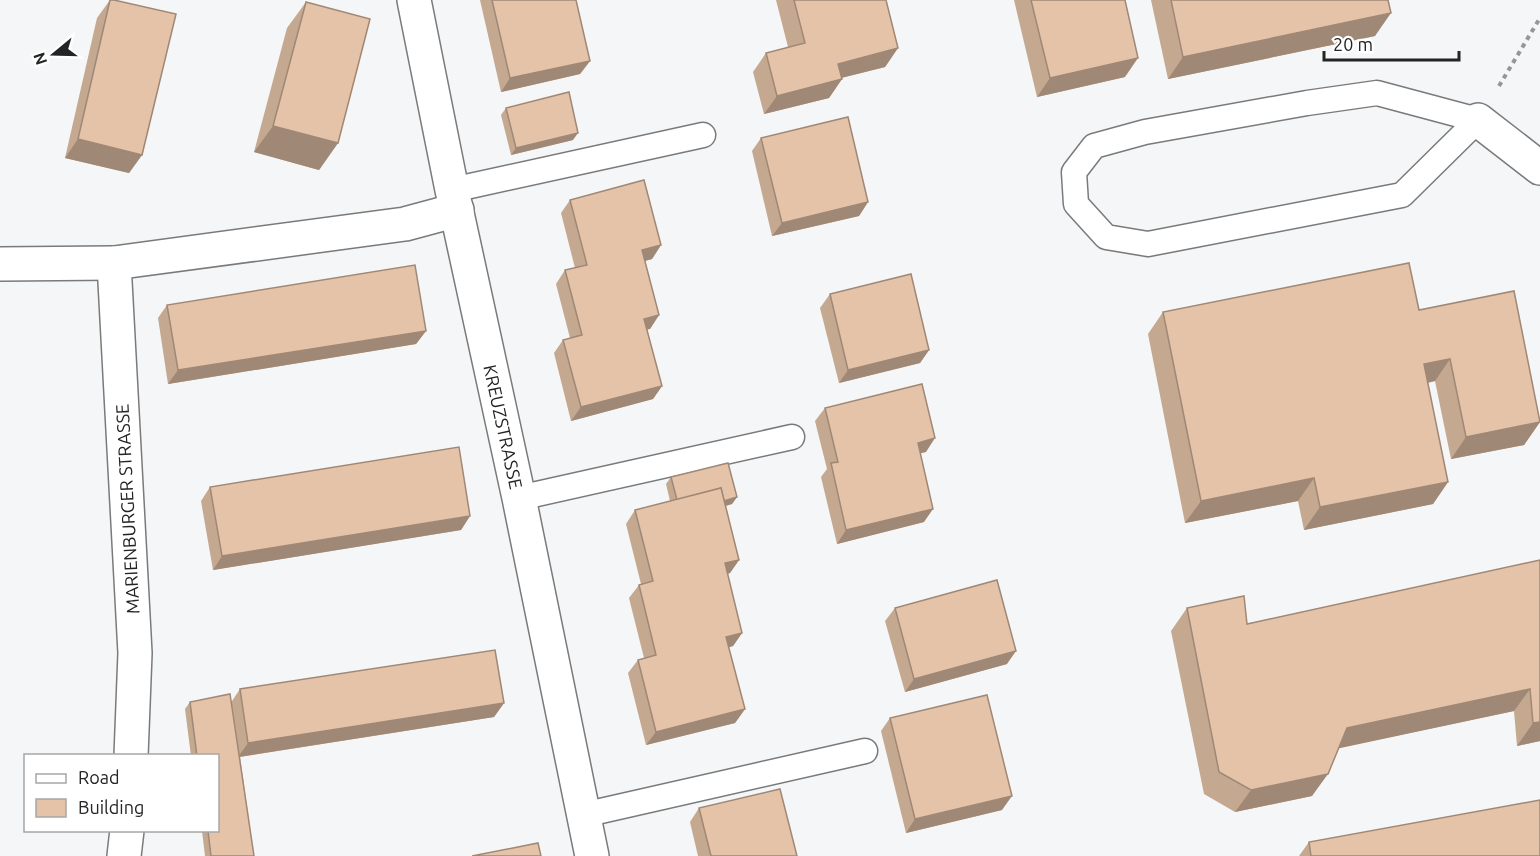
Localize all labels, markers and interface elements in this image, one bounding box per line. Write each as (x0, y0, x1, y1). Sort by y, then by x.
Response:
north arrow (24, 24, 84, 84)
scale bar (1324, 24, 1459, 62)
text: 20 m (1333, 34, 1373, 54)
text: N (29, 50, 50, 67)
street label: KREUZSTRASSE (480, 363, 527, 491)
street label: MARIENBURGER STRASSE (112, 403, 142, 615)
legend (24, 754, 219, 832)
text: Road (78, 767, 120, 787)
text: Building (78, 797, 144, 817)

